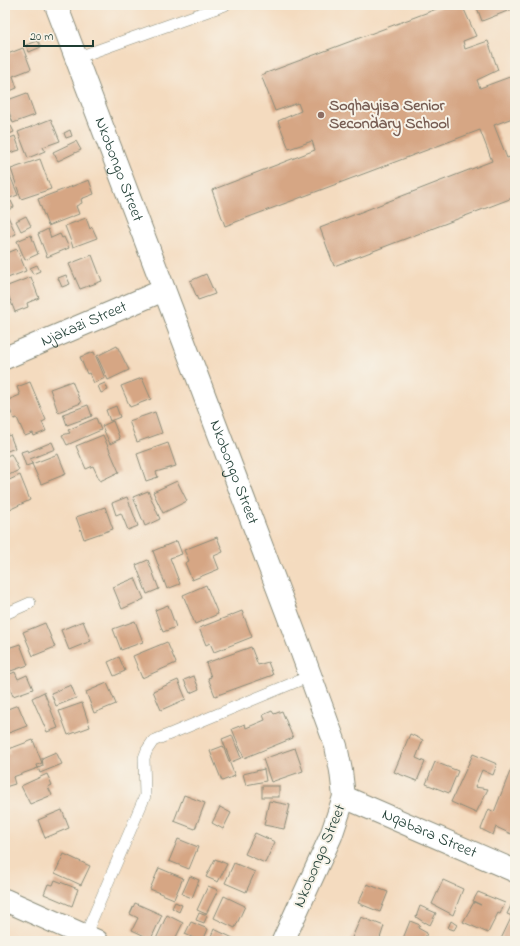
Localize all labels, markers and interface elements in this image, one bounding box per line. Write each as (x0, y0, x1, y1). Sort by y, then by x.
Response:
scale bar (24, 22, 93, 48)
text: 20 m (30, 28, 53, 46)
place label: Soqhayisa Senior Secondary School (329, 94, 449, 137)
marker: Soqhayisa Senior Secondary School (316, 110, 326, 120)
street label: Nkobongo Street (88, 114, 150, 226)
street label: Njakazi Street (37, 295, 131, 353)
street label: Nkobongo Street (203, 417, 265, 529)
street label: Nkobongo Street (287, 800, 353, 911)
street label: Nqabara Street (378, 803, 481, 865)

